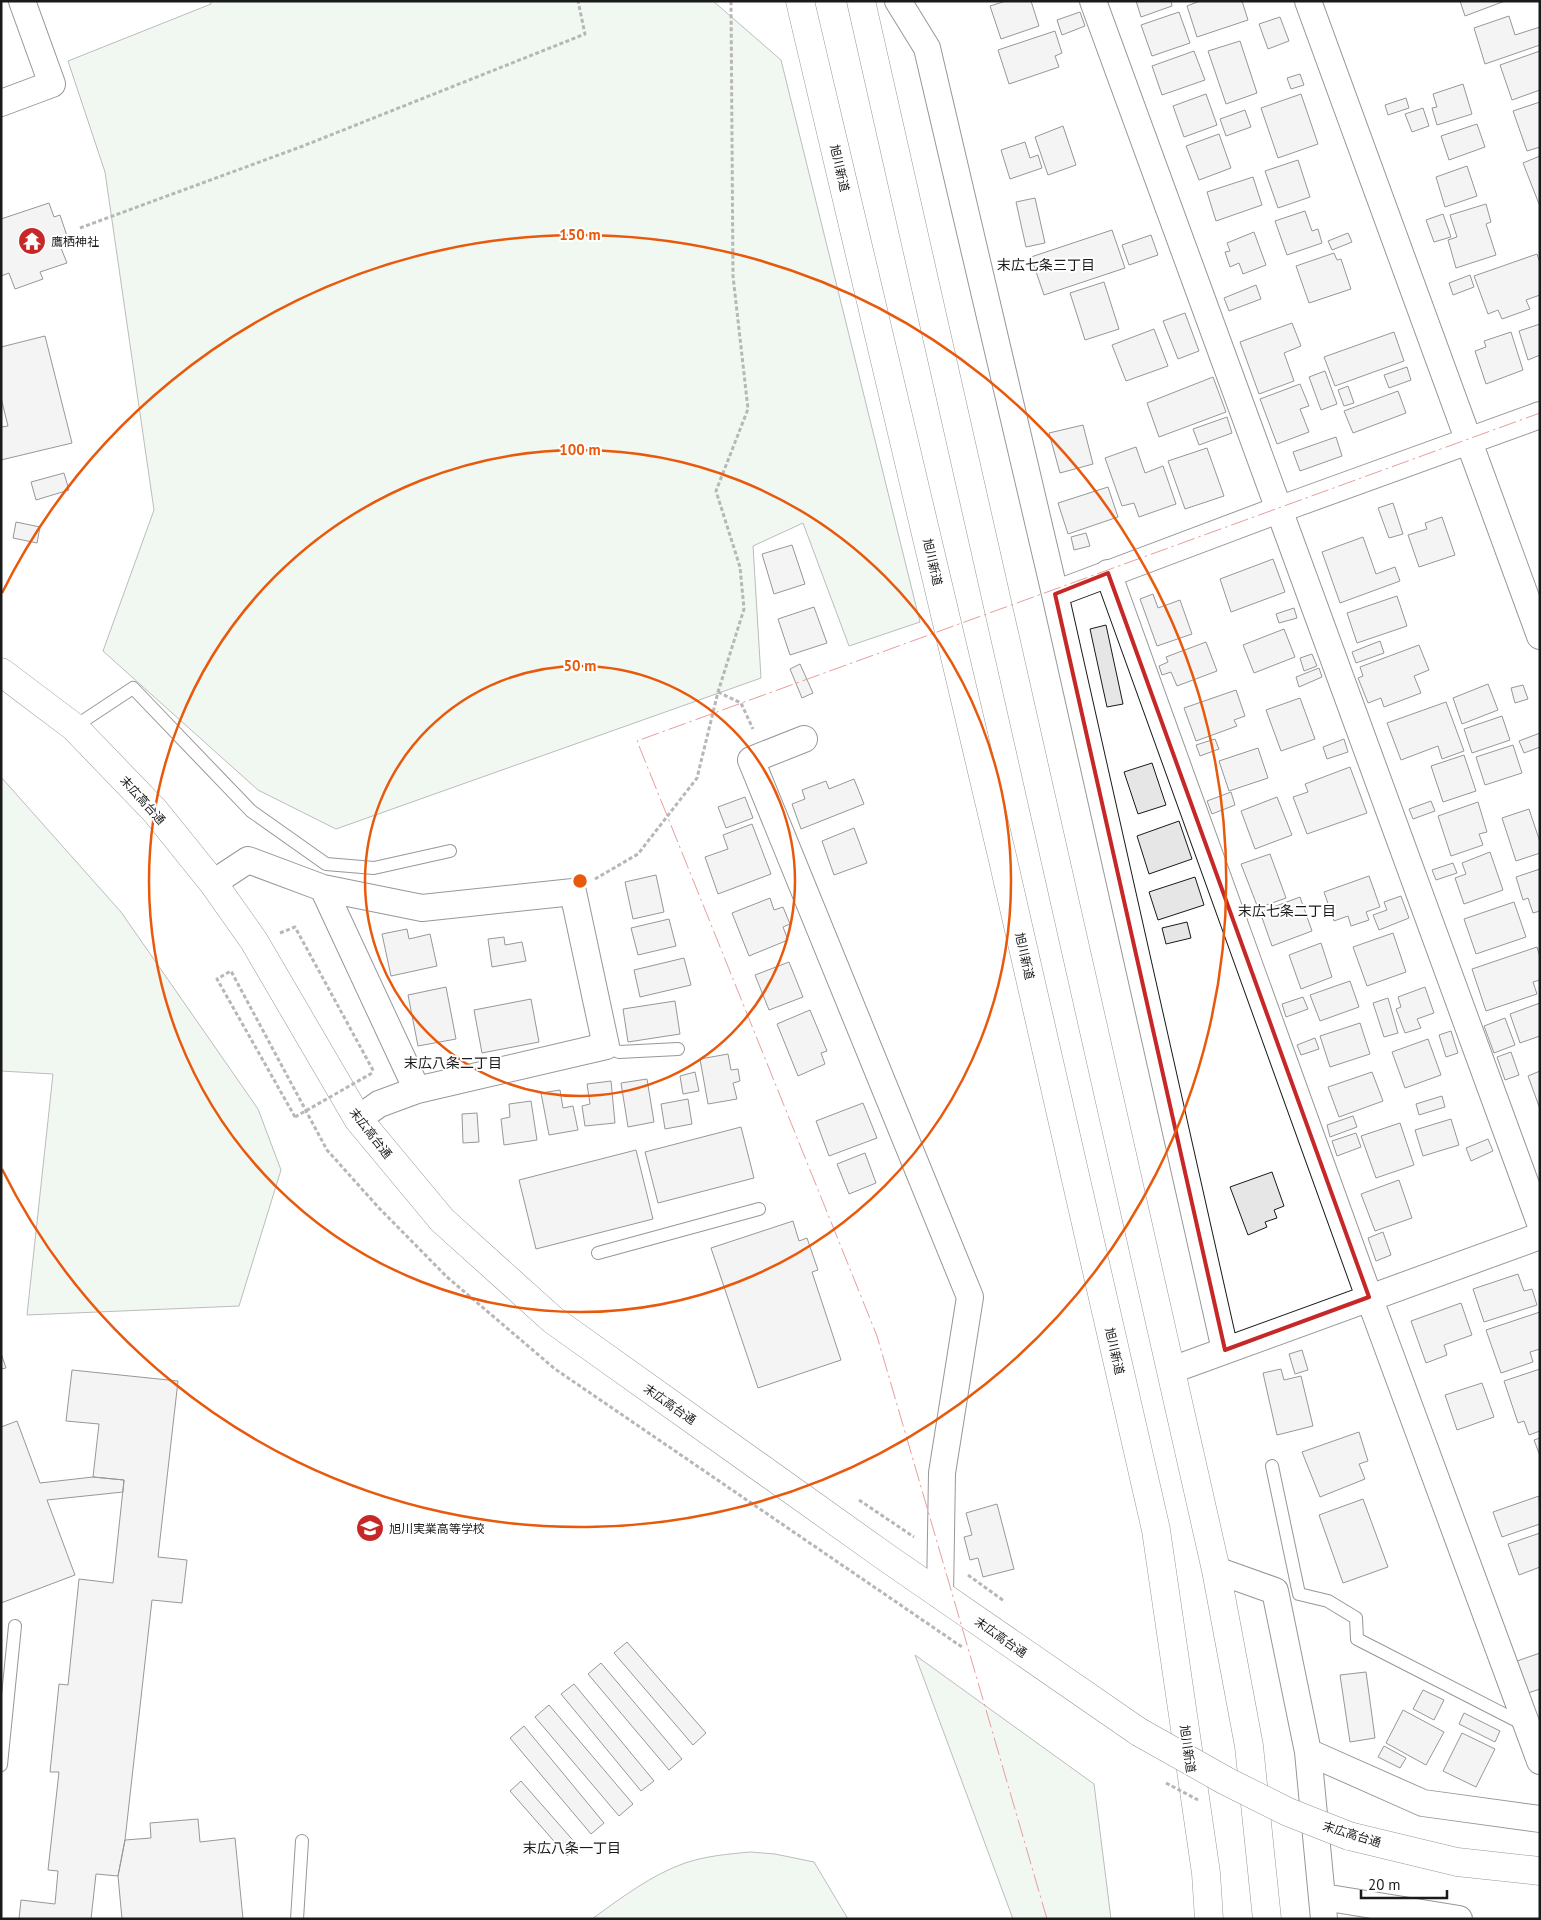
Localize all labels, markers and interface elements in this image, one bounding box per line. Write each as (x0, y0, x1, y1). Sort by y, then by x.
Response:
street label: 旭川新道 (827, 143, 853, 193)
text: 150 m (559, 225, 601, 244)
temple icon: 鷹栖神社 (17, 226, 47, 256)
place label: 鷹栖神社 (51, 234, 99, 249)
district label: 末広七条三丁目 (997, 256, 1095, 274)
text: 100 m (559, 440, 601, 459)
street label: 旭川新道 (920, 537, 946, 587)
text: 50 m (564, 656, 596, 675)
street label: 末広高台通 (117, 773, 169, 827)
centre of rings (571, 872, 589, 890)
district label: 末広七条二丁目 (1238, 902, 1336, 920)
street label: 旭川新道 (1012, 931, 1038, 981)
district label: 末広八条二丁目 (404, 1054, 502, 1072)
street label: 末広高台通 (347, 1105, 395, 1161)
street label: 旭川新道 (1102, 1326, 1128, 1376)
street label: 末広高台通 (641, 1381, 699, 1427)
school or university icon: 旭川実業高等学校 (355, 1513, 385, 1543)
place label: 旭川実業高等学校 (389, 1521, 485, 1536)
street label: 末広高台通 (972, 1614, 1030, 1660)
street label: 旭川新道 (1177, 1724, 1199, 1774)
street label: 末広高台通 (1321, 1818, 1383, 1850)
district label: 末広八条一丁目 (523, 1839, 621, 1857)
scale bar (1361, 1868, 1447, 1900)
text: 20 m (1368, 1875, 1401, 1894)

